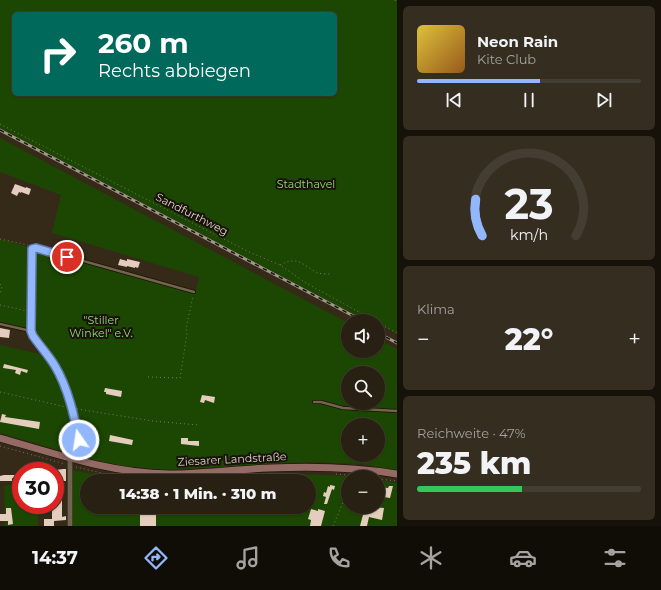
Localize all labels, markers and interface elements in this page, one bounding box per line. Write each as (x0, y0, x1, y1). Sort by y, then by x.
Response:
text: 260 m (98, 26, 189, 60)
icon: right (32, 28, 84, 80)
text: Neon Rain (477, 32, 558, 51)
text: Kite Club (477, 51, 536, 67)
text: Rechts abbiegen (98, 60, 251, 82)
icon: previous (443, 89, 465, 111)
icon: pause (518, 89, 540, 111)
icon: next (593, 89, 615, 111)
park label: Stadthavel (277, 177, 335, 191)
text: 23 (504, 179, 554, 229)
street label: Sandfurthweg (153, 190, 231, 238)
text: km/h (510, 226, 548, 244)
pin (50, 240, 84, 274)
icon: arrive (56, 246, 78, 268)
text: Klima (417, 301, 455, 317)
park label: "Stiller Winkel" e.V. (69, 313, 133, 340)
map controls (341, 314, 385, 514)
button: sound (341, 314, 385, 358)
text: 22° (505, 321, 553, 358)
text: − (417, 326, 430, 353)
text: + (628, 326, 641, 353)
button: search (341, 366, 385, 410)
button: + (341, 418, 385, 462)
position arrow (58, 419, 100, 461)
text: Reichweite · 47% (417, 425, 525, 441)
text: 235 km (417, 445, 531, 482)
street label: Ziesarer Landstraße (177, 449, 287, 469)
speed limit sign: 30 (12, 462, 64, 514)
button: − (341, 470, 385, 514)
text: 14:38 · 1 Min. · 310 m (120, 484, 276, 503)
icon: directions (142, 544, 170, 572)
icon: music (234, 544, 262, 572)
icon: phone (325, 544, 353, 572)
icon: climate (417, 544, 445, 572)
icon: car (509, 544, 537, 572)
icon: filters (601, 544, 629, 572)
text: 14:37 (32, 547, 78, 569)

